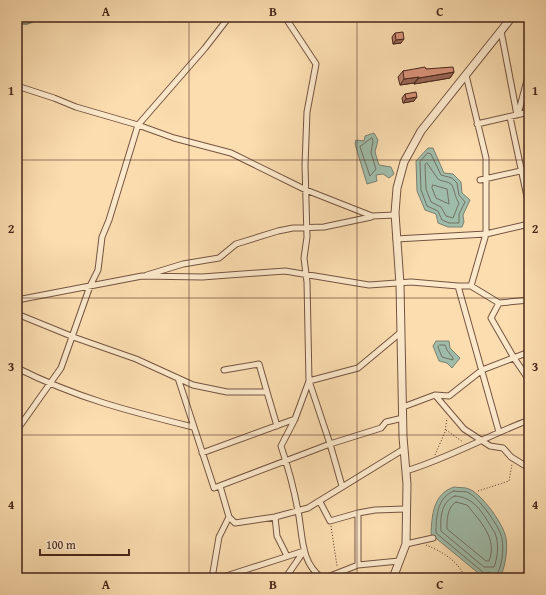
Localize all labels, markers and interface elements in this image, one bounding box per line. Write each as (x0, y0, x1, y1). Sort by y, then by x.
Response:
text: A (102, 2, 111, 21)
text: B (269, 2, 277, 21)
text: C (436, 2, 444, 21)
text: 1 (8, 81, 14, 100)
text: 1 (532, 81, 538, 100)
text: 2 (8, 219, 15, 238)
text: 2 (532, 219, 539, 238)
text: 3 (8, 357, 14, 376)
text: 3 (532, 357, 538, 376)
text: 4 (8, 495, 15, 514)
text: 4 (532, 495, 539, 514)
scale bar (40, 531, 129, 557)
text: 100 m (46, 536, 76, 553)
text: A (102, 575, 111, 594)
text: B (269, 575, 277, 594)
text: C (436, 575, 444, 594)

